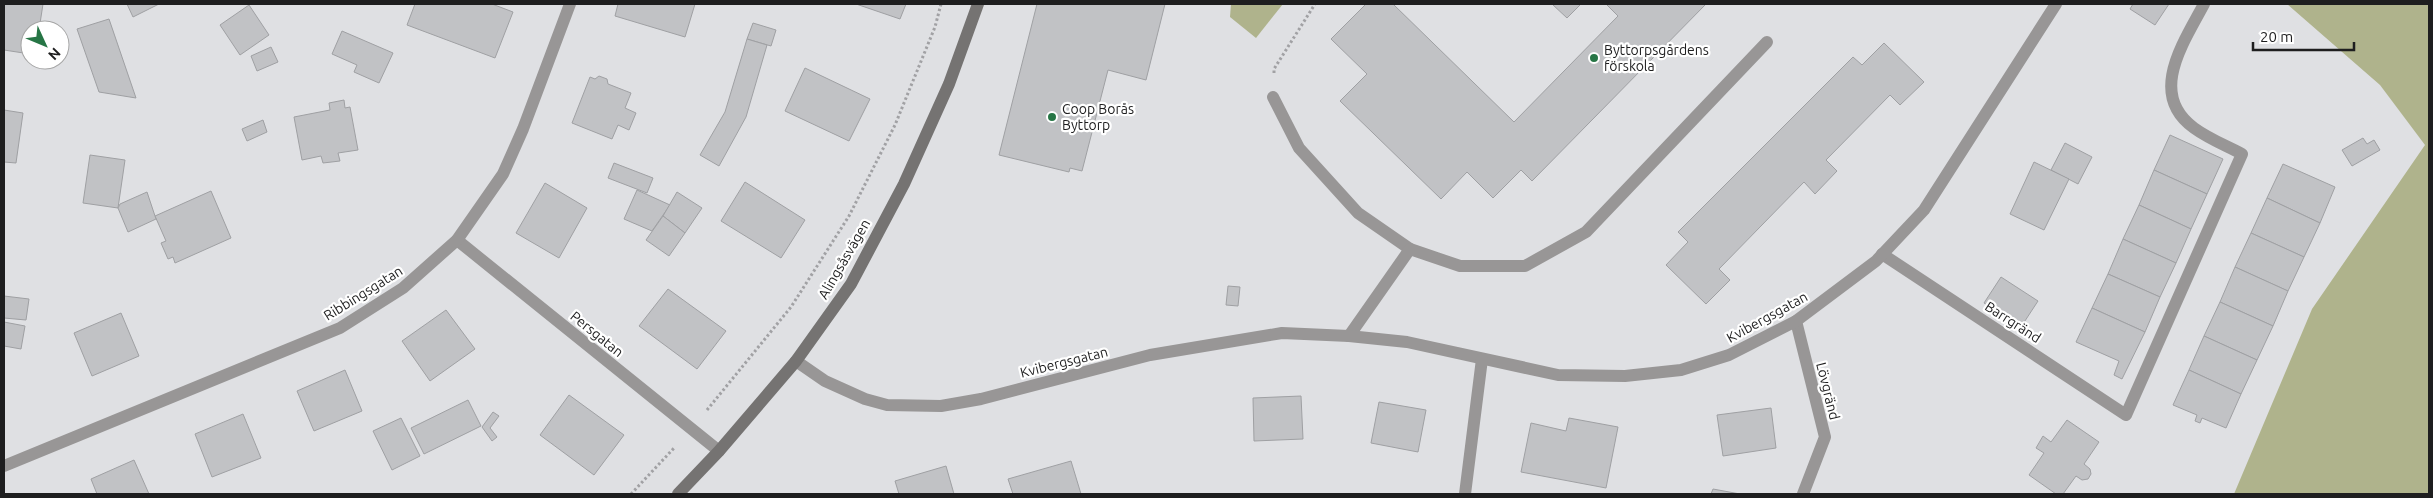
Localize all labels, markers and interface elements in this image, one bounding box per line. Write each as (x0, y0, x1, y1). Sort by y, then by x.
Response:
north arrow (20, 20, 70, 70)
scale bar (2253, 20, 2354, 52)
text: 20 m (2260, 28, 2293, 45)
place label: Byttorpsgårdens förskola (1604, 42, 1709, 74)
text: N (45, 45, 64, 63)
marker: Byttorpsgårdens förskola (1588, 52, 1600, 64)
place label: Coop Borås Byttorp (1062, 101, 1134, 133)
marker: Coop Borås Byttorp (1046, 111, 1058, 123)
street label: Alingsåsvägen (815, 216, 873, 302)
street label: Ribbingsgatan (321, 262, 405, 324)
street label: Kvibergsgatan (1724, 288, 1810, 346)
street label: Barrgränd (1982, 298, 2044, 346)
street label: Persgatan (567, 308, 627, 360)
street label: Kvibergsgatan (1018, 343, 1110, 381)
street label: Lövgränd (1813, 361, 1843, 421)

